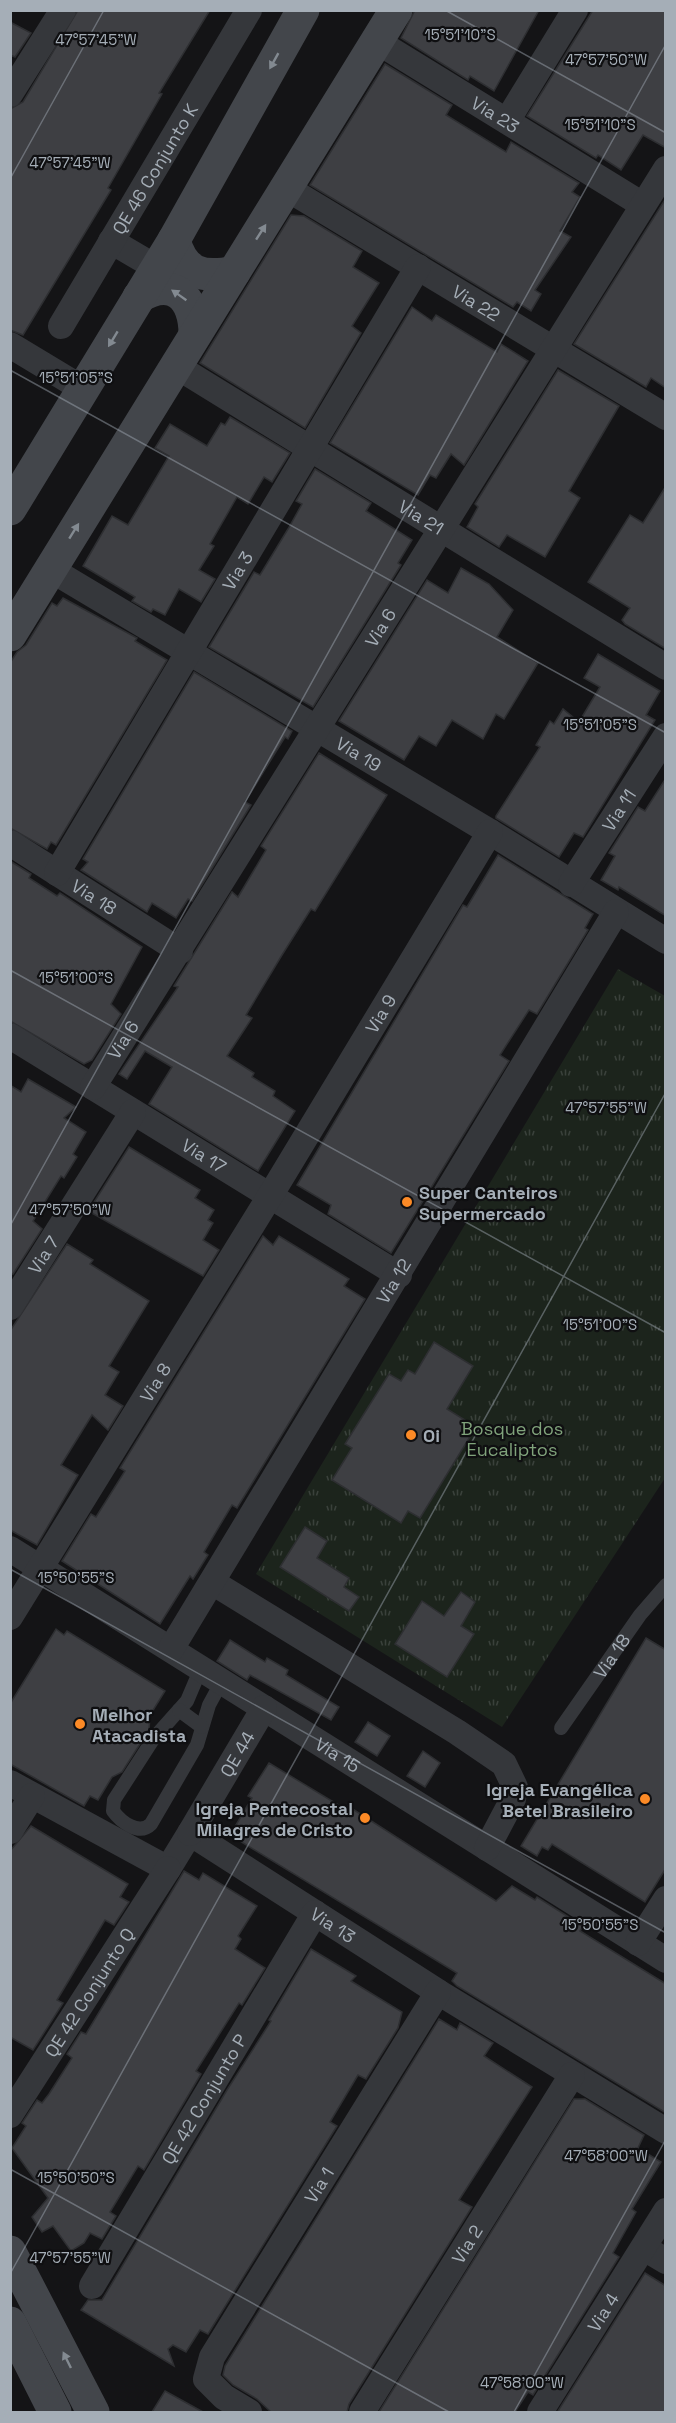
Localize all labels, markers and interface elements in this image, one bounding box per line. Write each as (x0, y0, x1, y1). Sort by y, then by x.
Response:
text: 15°51'10"S (424, 25, 496, 44)
text: 47°57'45"W (55, 30, 137, 49)
text: 47°57'50"W (565, 50, 647, 69)
one-way arrow (270, 53, 280, 70)
street label: Via 23 (467, 91, 524, 138)
street label: QE 46 Conjunto K (107, 99, 202, 238)
text: 15°51'10"S (564, 115, 636, 134)
text: 47°57'45"W (29, 153, 111, 172)
one-way arrow (255, 223, 266, 240)
street label: Via 22 (448, 279, 505, 326)
one-way arrow (172, 289, 188, 301)
one-way arrow (108, 331, 119, 347)
text: 15°51'05"S (39, 368, 113, 387)
street label: Via 21 (395, 494, 448, 539)
one-way arrow (68, 523, 79, 539)
street label: Via 3 (217, 547, 258, 594)
street label: Via 6 (359, 603, 401, 651)
text: 15°51'05"S (563, 715, 637, 734)
street label: Via 19 (332, 731, 386, 776)
street label: Via 11 (597, 785, 641, 835)
street label: Via 18 (67, 874, 121, 920)
text: 15°51'00"S (39, 968, 113, 987)
street label: Via 9 (360, 990, 401, 1037)
street label: Via 6 (102, 1016, 143, 1063)
text: 47°57'55"W (565, 1098, 647, 1117)
street label: Via 17 (178, 1133, 231, 1178)
place label: Super Canteiros Supermercado (419, 1181, 558, 1225)
marker: Super Canteiros Supermercado (400, 1195, 414, 1209)
text: 47°57'50"W (29, 1200, 111, 1219)
street label: Via 7 (22, 1231, 64, 1278)
street label: Via 12 (371, 1254, 416, 1308)
text: 15°51'00"S (563, 1315, 637, 1334)
street label: Via 8 (134, 1358, 176, 1406)
park label: Bosque dos Eucaliptos (461, 1417, 563, 1461)
place label: Oi (423, 1424, 440, 1447)
marker: Oi (404, 1428, 418, 1442)
text: 15°50'55"S (38, 1568, 114, 1587)
street label: Via 18 (588, 1629, 635, 1683)
place label: Melhor Atacadista (92, 1703, 187, 1747)
marker: Melhor Atacadista (73, 1717, 87, 1731)
street label: QE 44 (214, 1727, 259, 1781)
street label: Via 15 (311, 1732, 365, 1777)
place label: Igreja Evangélica Betel Brasileiro (486, 1778, 634, 1822)
marker: Igreja Evangélica Betel Brasileiro (638, 1792, 652, 1806)
place label: Igreja Pentecostal Milagres de Cristo (195, 1797, 353, 1841)
marker: Igreja Pentecostal Milagres de Cristo (358, 1811, 372, 1825)
street label: Via 13 (306, 1902, 360, 1948)
text: 15°50'55"S (562, 1915, 638, 1934)
street label: QE 42 Conjunto Q (39, 1923, 139, 2061)
street label: QE 42 Conjunto P (156, 2029, 252, 2168)
text: 47°58'00"W (564, 2146, 648, 2165)
street label: Via 1 (299, 2163, 338, 2207)
text: 15°50'50"S (37, 2168, 115, 2187)
street label: Via 2 (446, 2220, 487, 2268)
text: 47°57'55"W (29, 2248, 111, 2267)
street label: Via 4 (582, 2288, 624, 2336)
one-way arrow (63, 2351, 73, 2369)
text: 47°58'00"W (480, 2373, 564, 2392)

